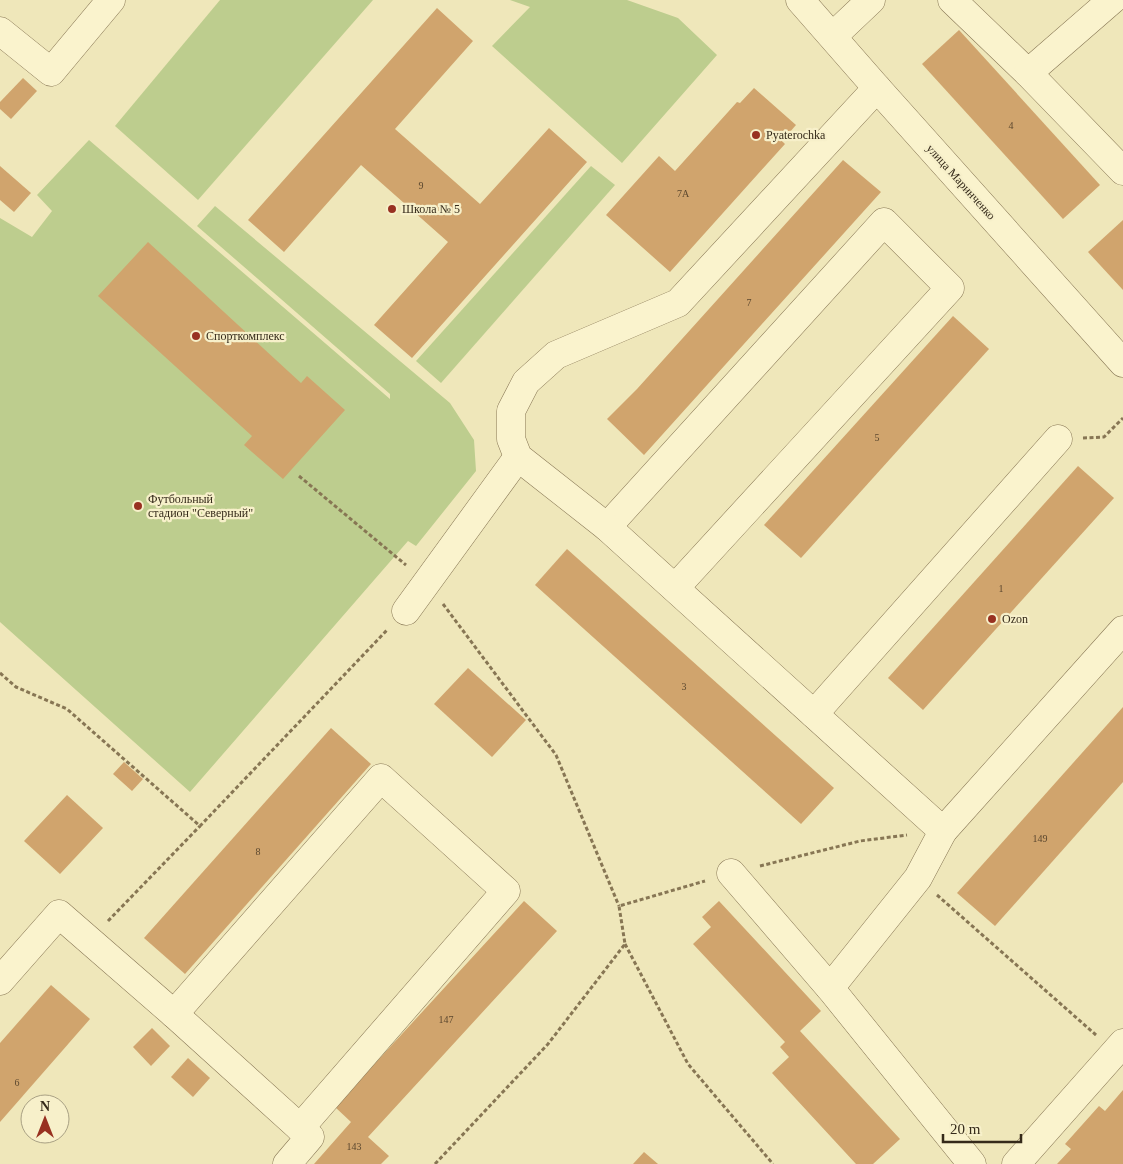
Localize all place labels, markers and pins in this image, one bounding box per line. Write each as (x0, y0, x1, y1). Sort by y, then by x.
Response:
place label: Pyaterochka (766, 128, 826, 142)
marker: Pyaterochka (750, 129, 762, 141)
place label: Школа № 5 (402, 202, 460, 216)
marker: Школа № 5 (386, 203, 398, 215)
place label: Спорткомплекс (206, 329, 285, 343)
marker: Спорткомплекс (190, 330, 202, 342)
place label: Футбольный стадион "Северный" (148, 492, 253, 520)
marker: Футбольный стадион "Северный" (132, 500, 144, 512)
place label: Ozon (1002, 612, 1028, 626)
marker: Ozon (986, 613, 998, 625)

